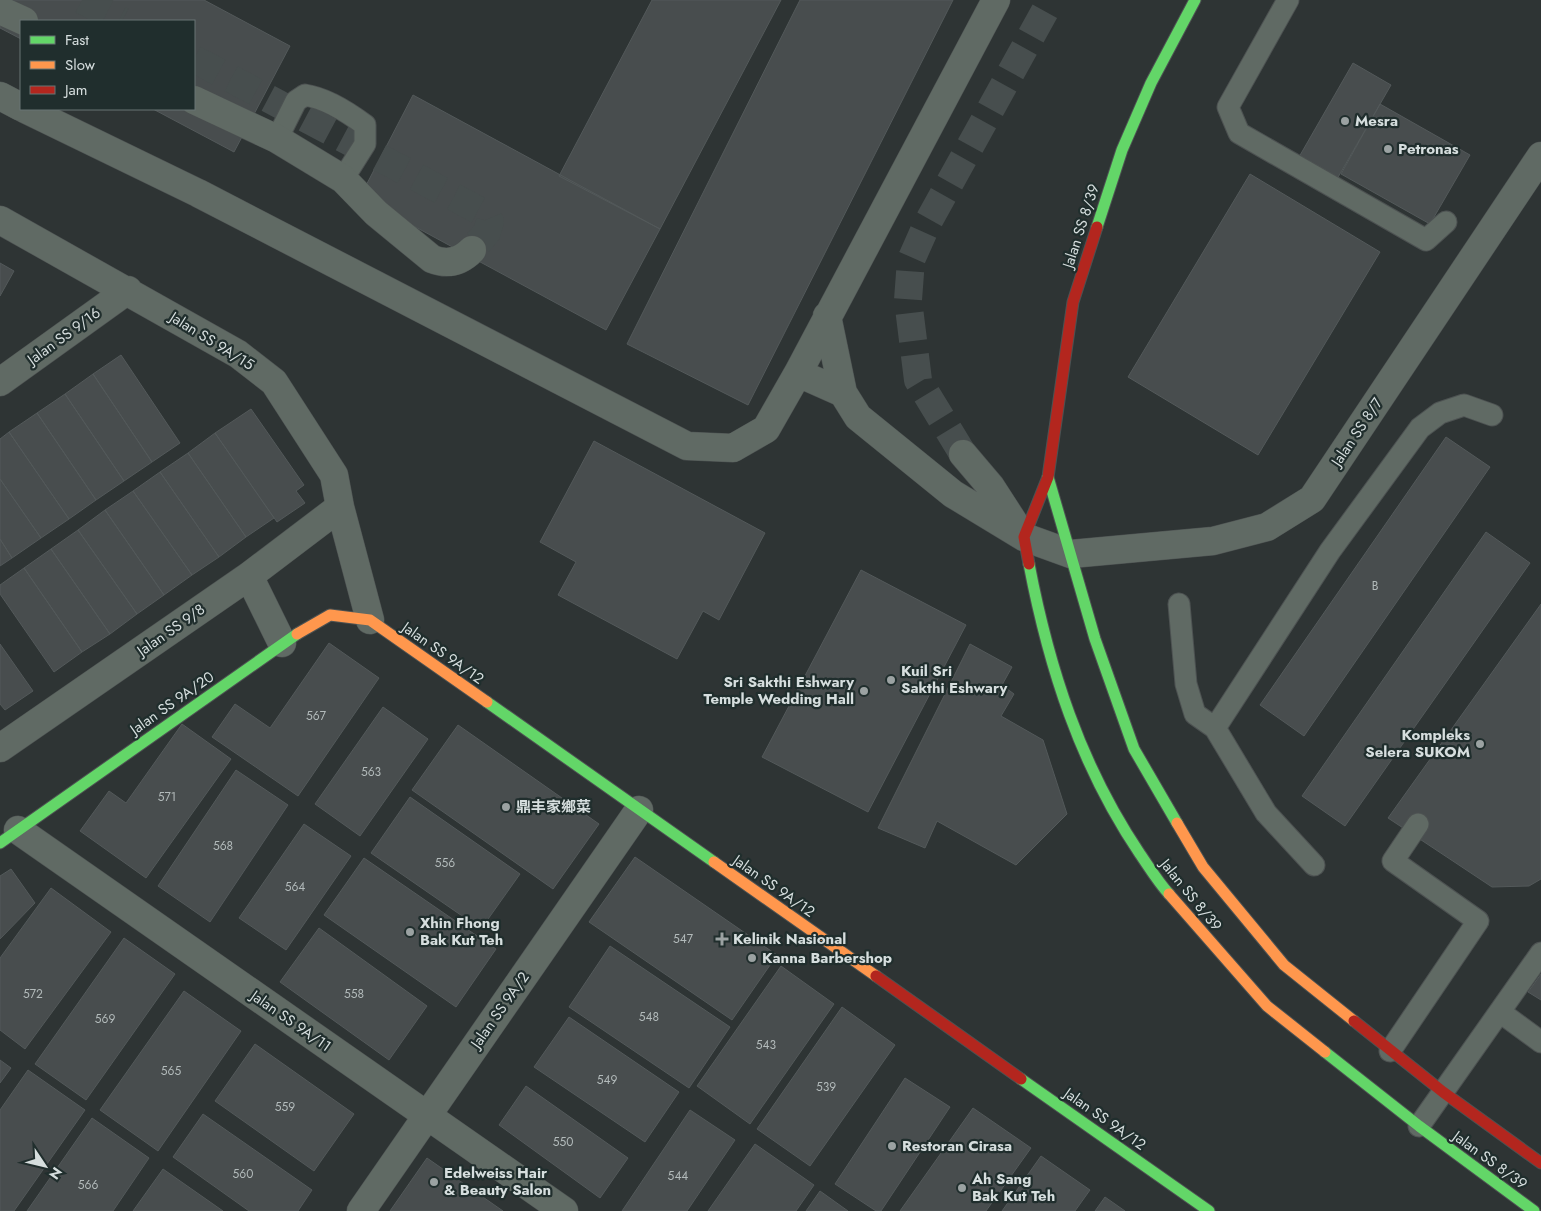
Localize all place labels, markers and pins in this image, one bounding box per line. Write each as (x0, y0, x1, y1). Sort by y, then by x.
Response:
place label: Mesra (1355, 110, 1398, 132)
marker: Mesra (1339, 115, 1351, 127)
place label: Petronas (1398, 138, 1459, 160)
marker: Petronas (1382, 143, 1394, 155)
place label: Kuil Sri Sakthi Eshwary (901, 660, 1008, 699)
place label: Sri Sakthi Eshwary Temple Wedding Hall (704, 671, 854, 710)
marker: Kuil Sri Sakthi Eshwary (885, 674, 897, 686)
marker: Sri Sakthi Eshwary Temple Wedding Hall (858, 685, 870, 697)
place label: Kompleks Selera SUKOM (1365, 724, 1470, 763)
marker: Kompleks Selera SUKOM (1474, 738, 1486, 750)
place label: 鼎丰家鄉菜 (516, 796, 591, 818)
marker: 鼎丰家鄉菜 (500, 801, 512, 813)
place label: Xhin Fhong Bak Kut Teh (420, 912, 503, 951)
marker: Xhin Fhong Bak Kut Teh (404, 926, 416, 938)
place label: Kelinik Nasional (733, 928, 846, 950)
marker: Kelinik Nasional (715, 932, 729, 946)
place label: Kanna Barbershop (762, 947, 892, 969)
marker: Kanna Barbershop (746, 952, 758, 964)
place label: Restoran Cirasa (902, 1135, 1012, 1157)
marker: Restoran Cirasa (886, 1140, 898, 1152)
place label: Edelweiss Hair & Beauty Salon (444, 1162, 551, 1201)
place label: Ah Sang Bak Kut Teh (971, 1168, 1055, 1207)
marker: Edelweiss Hair & Beauty Salon (428, 1176, 440, 1188)
marker: Ah Sang Bak Kut Teh (956, 1182, 968, 1194)

